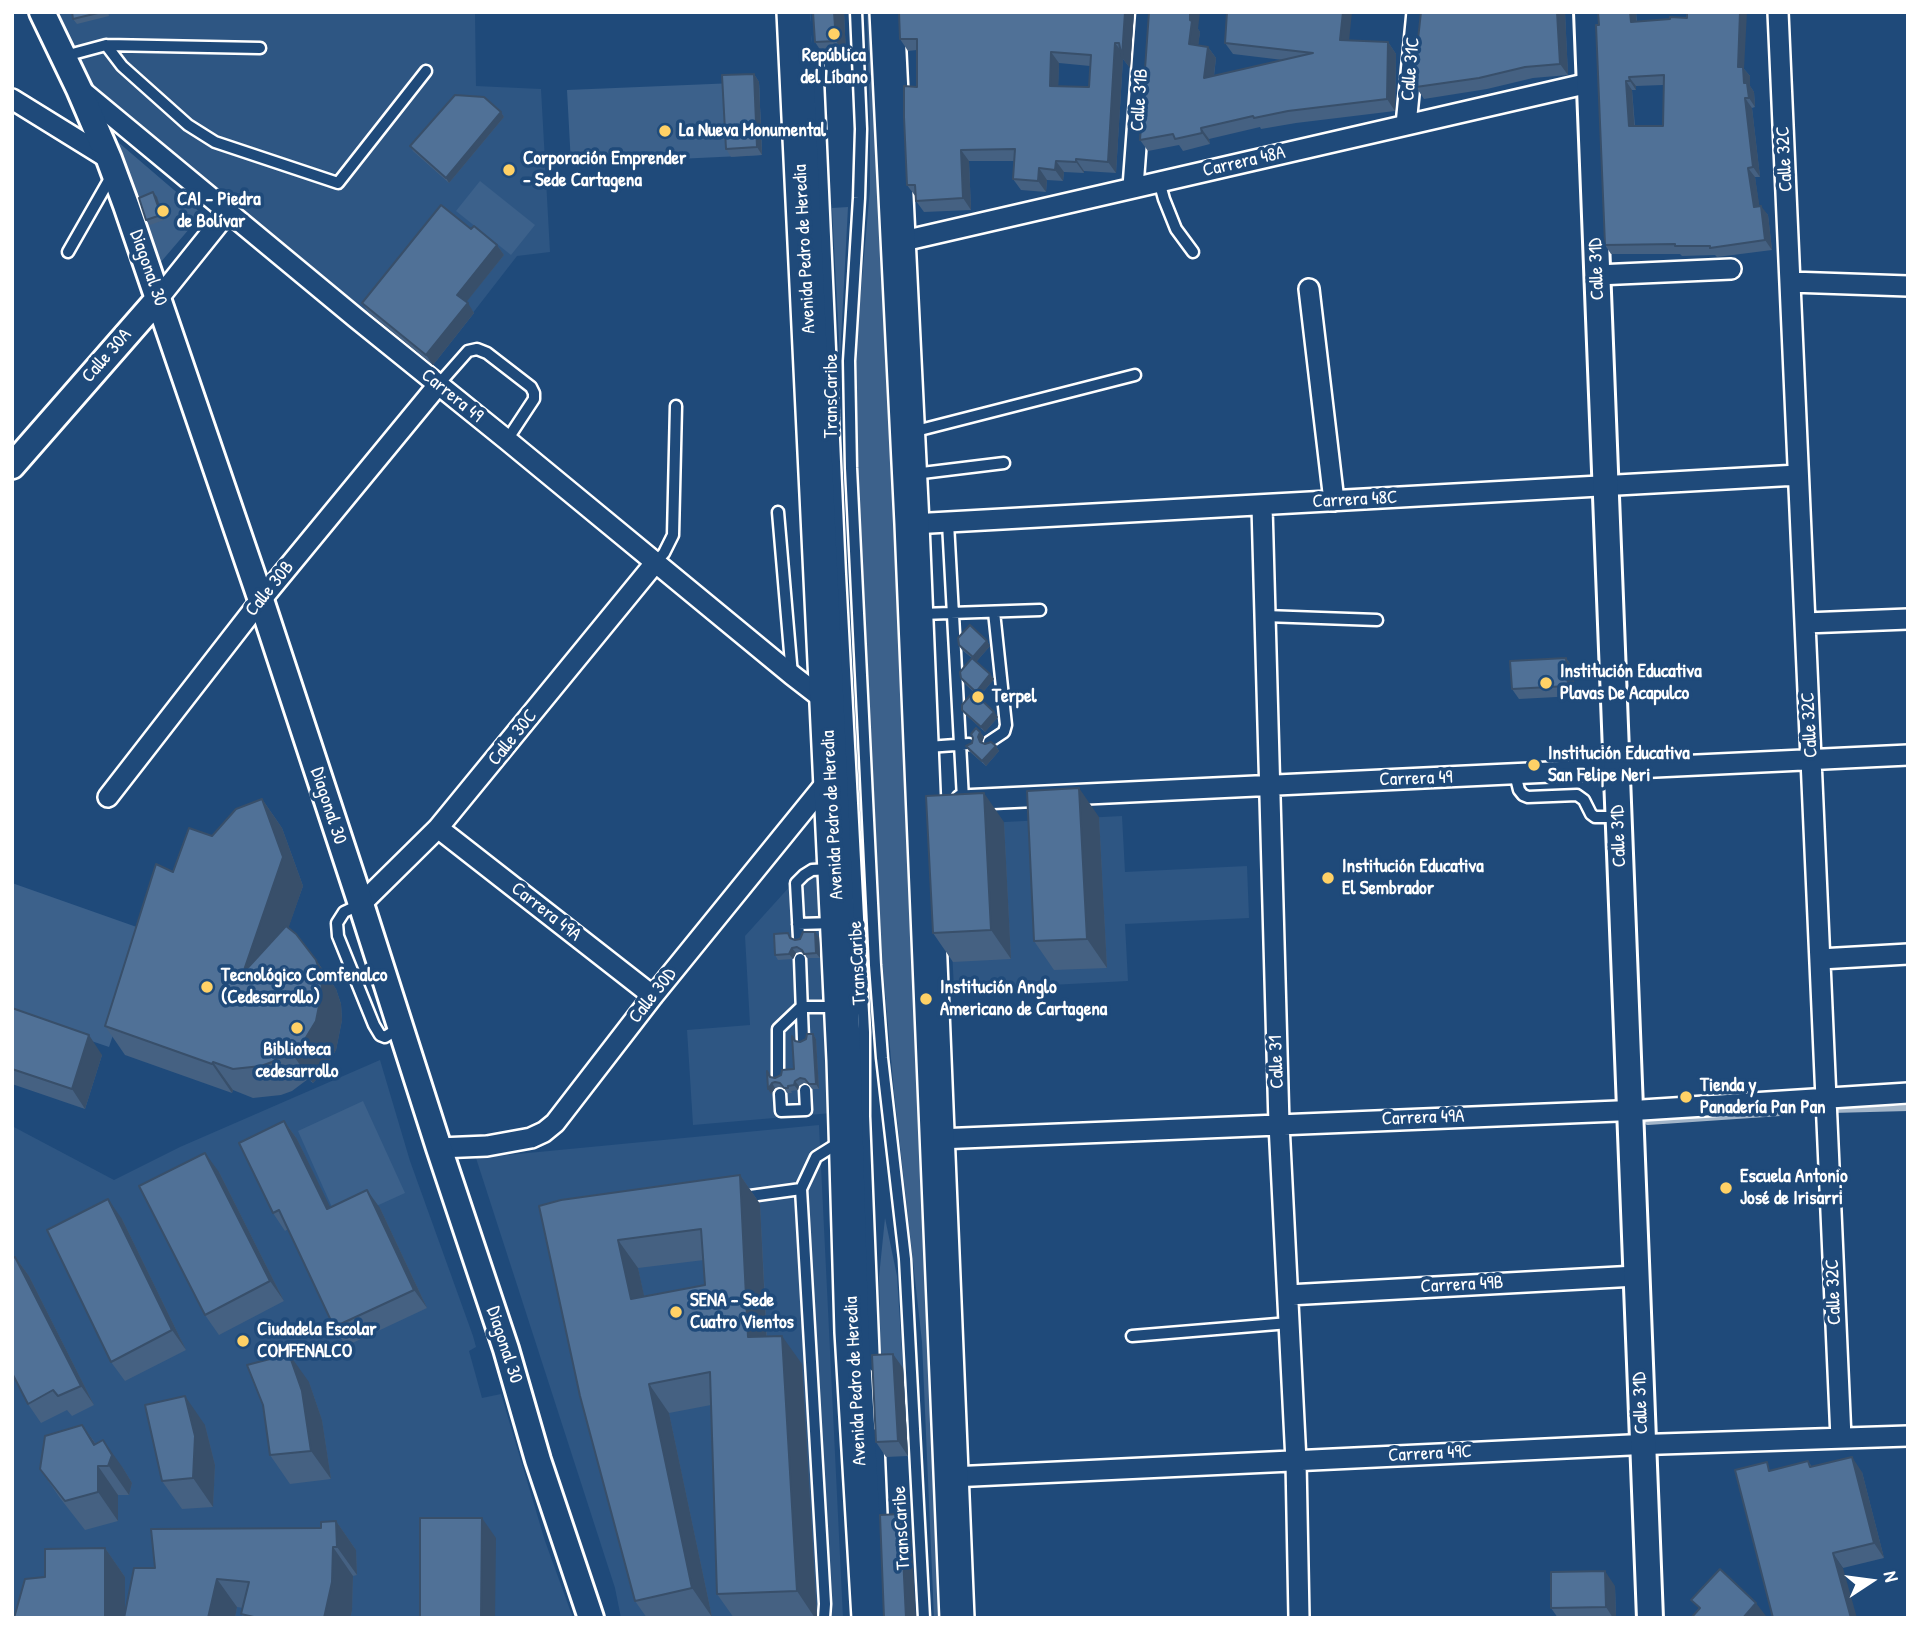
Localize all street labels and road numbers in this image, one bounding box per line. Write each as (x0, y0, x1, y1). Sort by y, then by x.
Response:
street label: Calle 31C (1397, 36, 1425, 102)
street label: Calle 31B (1126, 68, 1154, 132)
street label: Calle 32C (1772, 126, 1798, 192)
street label: Carrera 48A (1201, 141, 1287, 183)
street label: Avenida Pedro de Heredia (789, 164, 821, 334)
street label: Diagonal 30 (124, 227, 172, 309)
street label: Calle 31D (1585, 237, 1609, 301)
street label: Calle 30A (77, 324, 137, 388)
street label: TransCaribe (821, 354, 843, 438)
street label: Carrera 49 (416, 364, 488, 428)
street label: Carrera 48C (1312, 486, 1398, 514)
street label: Calle 30B (241, 557, 299, 621)
street label: Calle 32C (1797, 692, 1823, 758)
street label: Calle 30C (484, 705, 542, 771)
street label: Avenida Pedro de Heredia (817, 730, 849, 900)
street label: Diagonal 30 (305, 765, 351, 847)
street label: Carrera 49 (1379, 766, 1453, 792)
street label: Calle 31D (1607, 804, 1631, 868)
street label: Carrera 49A (506, 878, 586, 946)
street label: TransCaribe (844, 920, 872, 1006)
street label: Calle 30D (624, 964, 682, 1028)
street label: Calle 31 (1265, 1035, 1289, 1089)
street label: Carrera 49A (1381, 1105, 1465, 1131)
street label: Calle 32C (1821, 1259, 1847, 1325)
street label: Carrera 49B (1420, 1271, 1504, 1299)
street label: Avenida Pedro de Heredia (840, 1296, 872, 1466)
street label: Diagonal 30 (481, 1304, 527, 1386)
street label: Calle 31D (1629, 1371, 1653, 1435)
street label: Carrera 49C (1388, 1440, 1472, 1468)
street label: TransCaribe (888, 1485, 916, 1571)

